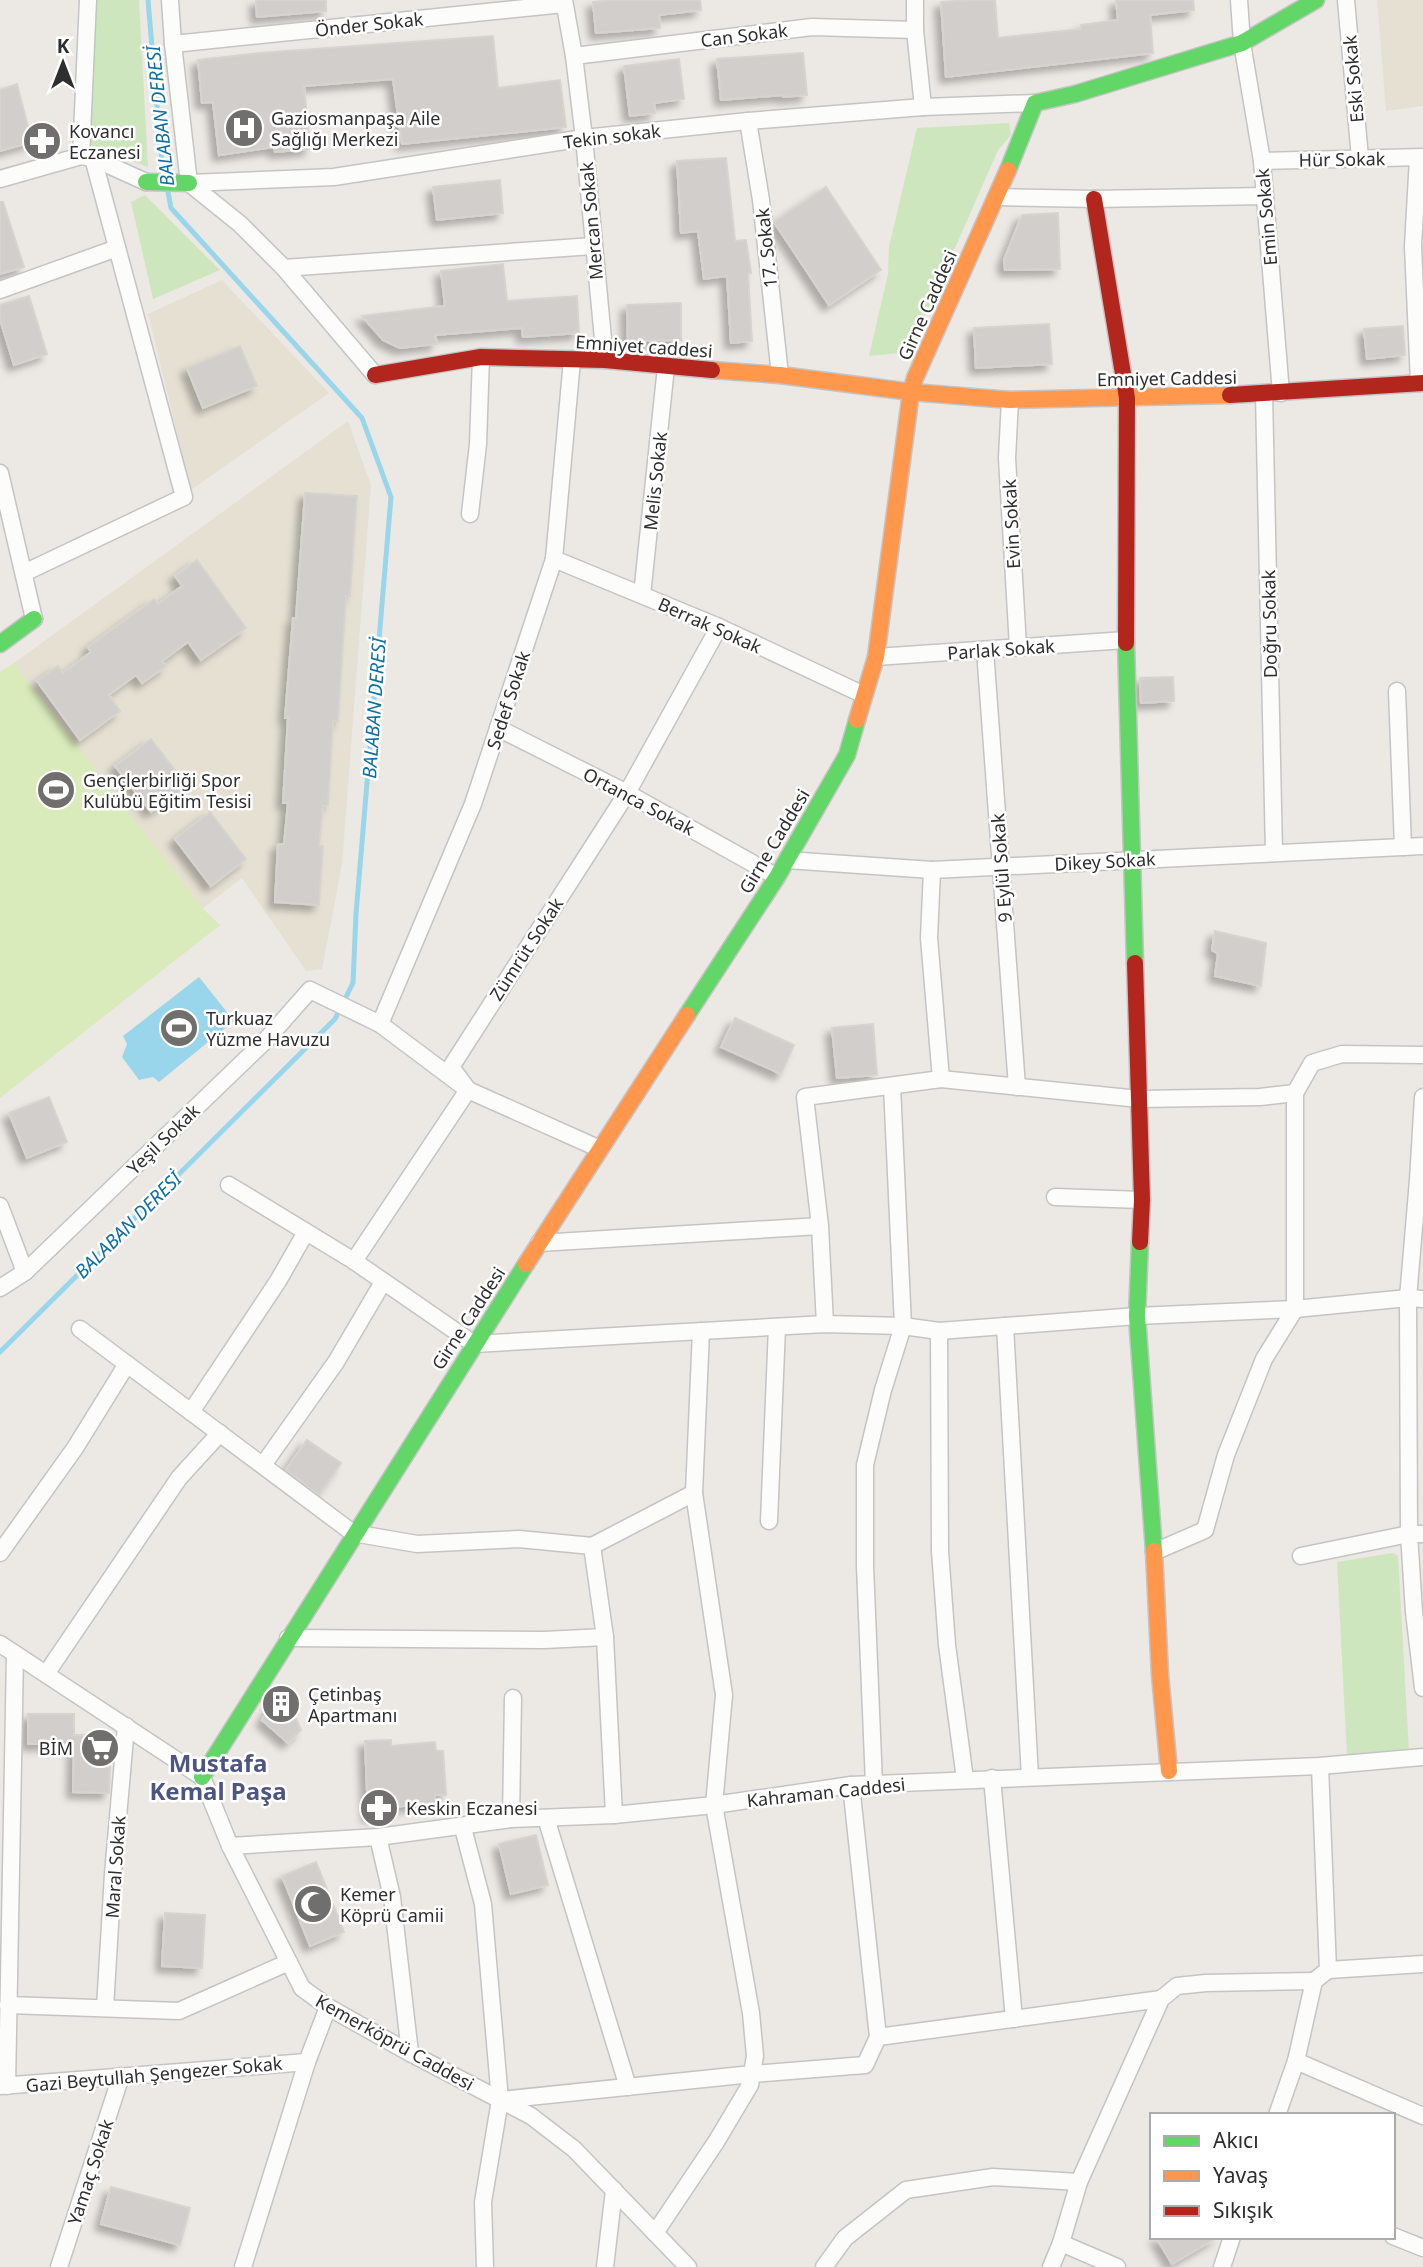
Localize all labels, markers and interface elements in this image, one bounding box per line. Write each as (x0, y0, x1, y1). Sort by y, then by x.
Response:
street label: Önder Sokak (314, 6, 425, 42)
street label: Can Sokak (699, 18, 789, 52)
north arrow (28, 28, 98, 98)
text: K (57, 33, 70, 59)
street label: Eski Sokak (1337, 34, 1369, 124)
water label: BALABAN DERESİ (140, 43, 180, 188)
place label: Gaziosmanpaşa Aile Sağlığı Merkezi (271, 106, 440, 151)
hospital icon: Gaziosmanpaşa Aile Sağlığı Merkezi (223, 107, 265, 149)
street label: Tekin sokak (562, 118, 662, 154)
place label: Kovancı Eczanesi (69, 119, 141, 164)
pharmacy icon: Kovancı Eczanesi (21, 120, 63, 162)
street label: Hür Sokak (1298, 146, 1386, 172)
street label: Mercan Sokak (574, 161, 608, 281)
street label: Emin Sokak (1250, 167, 1282, 267)
street label: 17. Sokak (750, 206, 782, 289)
street label: Girne Caddesi (892, 246, 962, 364)
street label: Emniyet caddesi (575, 329, 713, 363)
street label: Emniyet Caddesi (1097, 365, 1237, 391)
street label: Melis Sokak (638, 430, 672, 532)
street label: Evin Sokak (997, 478, 1025, 569)
street label: Doğru Sokak (1256, 569, 1282, 678)
street label: Berrak Sokak (654, 591, 766, 659)
street label: Parlak Sokak (947, 633, 1056, 665)
water label: BALABAN DERESİ (356, 635, 392, 779)
street label: Sedef Sokak (481, 647, 535, 752)
street label: Ortanca Sokak (579, 762, 699, 841)
place label: Gençlerbirliği Spor Kulübü Eğitim Tesisi (83, 768, 252, 813)
sports icon: Gençlerbirliği Spor Kulübü Eğitim Tesisi (35, 769, 77, 811)
street label: Girne Caddesi (733, 784, 815, 898)
street label: 9 Eylül Sokak (985, 812, 1017, 923)
street label: Dikey Sokak (1054, 846, 1157, 876)
street label: Zümrüt Sokak (484, 893, 568, 1005)
place label: Turkuaz Yüzme Havuzu (206, 1006, 330, 1051)
sports icon: Turkuaz Yüzme Havuzu (158, 1007, 200, 1049)
street label: Yeşil Sokak (122, 1098, 205, 1180)
water label: BALABAN DERESİ (69, 1165, 188, 1284)
street label: Girne Caddesi (426, 1262, 510, 1374)
place label: Çetinbaş Apartmanı (308, 1682, 397, 1727)
building icon: Çetinbaş Apartmanı (260, 1683, 302, 1725)
supermarket icon: BİM (79, 1727, 121, 1769)
place label: BİM (39, 1736, 73, 1760)
district label: Mustafa Kemal Paşa (149, 1746, 287, 1807)
street label: Kahraman Caddesi (746, 1772, 906, 1812)
pharmacy icon: Keskin Eczanesi (358, 1787, 400, 1829)
place label: Keskin Eczanesi (406, 1796, 538, 1820)
street label: Maral Sokak (99, 1814, 131, 1919)
place label: Kemer Köprü Camii (340, 1882, 444, 1927)
mosque icon: Kemer Köprü Camii (292, 1883, 334, 1925)
street label: Kemerköprü Caddesi (312, 1988, 478, 2096)
street label: Gazi Beytullah Şengezer Sokak (25, 2051, 284, 2097)
legend (1150, 2113, 1395, 2239)
street label: Yamaç Sokak (62, 2116, 118, 2228)
text: Akıcı (1213, 2126, 1259, 2154)
text: Yavaş (1213, 2161, 1268, 2189)
text: Sıkışık (1213, 2196, 1274, 2224)

